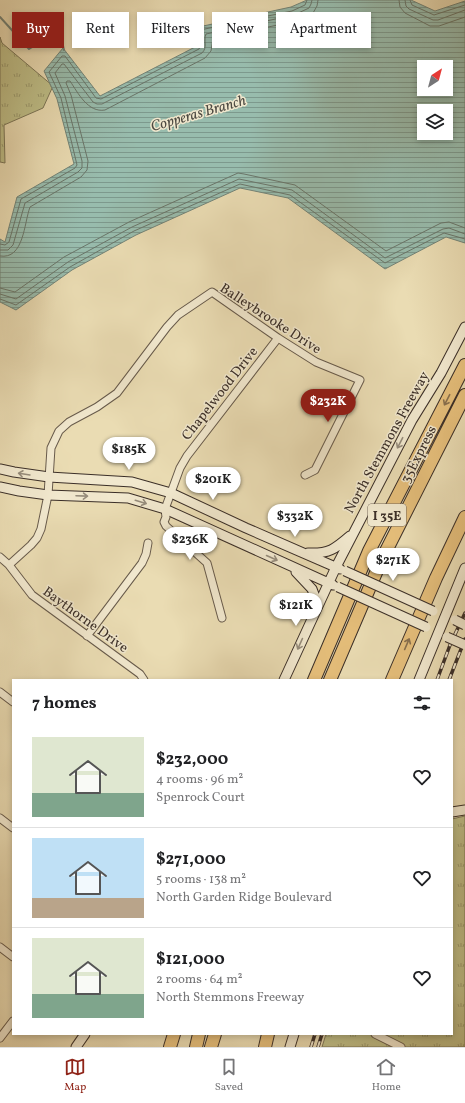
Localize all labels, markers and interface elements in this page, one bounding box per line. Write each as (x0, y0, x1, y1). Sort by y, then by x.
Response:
chip: Buy (12, 12, 64, 48)
chip: Rent (72, 12, 129, 48)
chip: Filters (137, 12, 204, 48)
chip: New (212, 12, 268, 48)
chip: Apartment (276, 12, 371, 48)
north arrow (417, 60, 453, 96)
map controls (417, 60, 453, 140)
water label: Copperas Branch (148, 91, 248, 138)
button: layers (417, 104, 453, 140)
street label: Balleybrooke Drive (216, 279, 325, 359)
street label: Chapelwood Drive (178, 343, 263, 445)
street label: North Stemmons Freeway (340, 368, 435, 517)
pin: $232K (300, 389, 356, 423)
text: $232K (310, 393, 346, 411)
one-way arrow (443, 394, 450, 406)
street label: 35Express (397, 423, 442, 487)
pin: $185K (101, 437, 157, 471)
one-way arrow (396, 437, 403, 449)
text: $185K (112, 441, 146, 459)
pin: $201K (185, 467, 241, 501)
one-way arrow (18, 470, 31, 478)
text: $201K (195, 471, 231, 489)
one-way arrow (75, 492, 88, 500)
one-way arrow (135, 499, 148, 506)
pin: $332K (267, 504, 323, 538)
road number: I 35E (368, 504, 406, 526)
text: $332K (277, 508, 313, 526)
pin: $236K (162, 527, 218, 561)
text: $236K (171, 531, 209, 549)
pin: $271K (365, 548, 421, 582)
text: $271K (376, 552, 410, 570)
one-way arrow (265, 555, 277, 562)
street label: Baythorne Drive (39, 583, 132, 658)
pin: $121K (268, 593, 324, 627)
text: $121K (279, 597, 313, 615)
one-way arrow (296, 638, 303, 650)
one-way arrow (404, 639, 411, 651)
text: 7 homes (32, 692, 97, 715)
icon: filters (411, 692, 433, 714)
text: $232,000 (156, 748, 228, 771)
icon: home (64, 753, 112, 801)
icon: heart (411, 766, 433, 788)
text: 4 rooms · 96 m² (156, 771, 243, 789)
text: Spenrock Court (156, 789, 245, 807)
text: $271,000 (156, 848, 226, 871)
icon: home (64, 854, 112, 902)
icon: heart (411, 867, 433, 889)
text: 5 rooms · 138 m² (156, 871, 246, 889)
text: North Garden Ridge Boulevard (156, 889, 332, 907)
text: $121,000 (156, 948, 225, 971)
icon: home (64, 954, 112, 1002)
icon: heart (411, 967, 433, 989)
text: 2 rooms · 64 m² (156, 971, 243, 989)
text: North Stemmons Freeway (156, 989, 304, 1007)
tab: Map (64, 1056, 86, 1095)
tab: Saved (215, 1056, 243, 1095)
tab: Home (372, 1056, 401, 1095)

